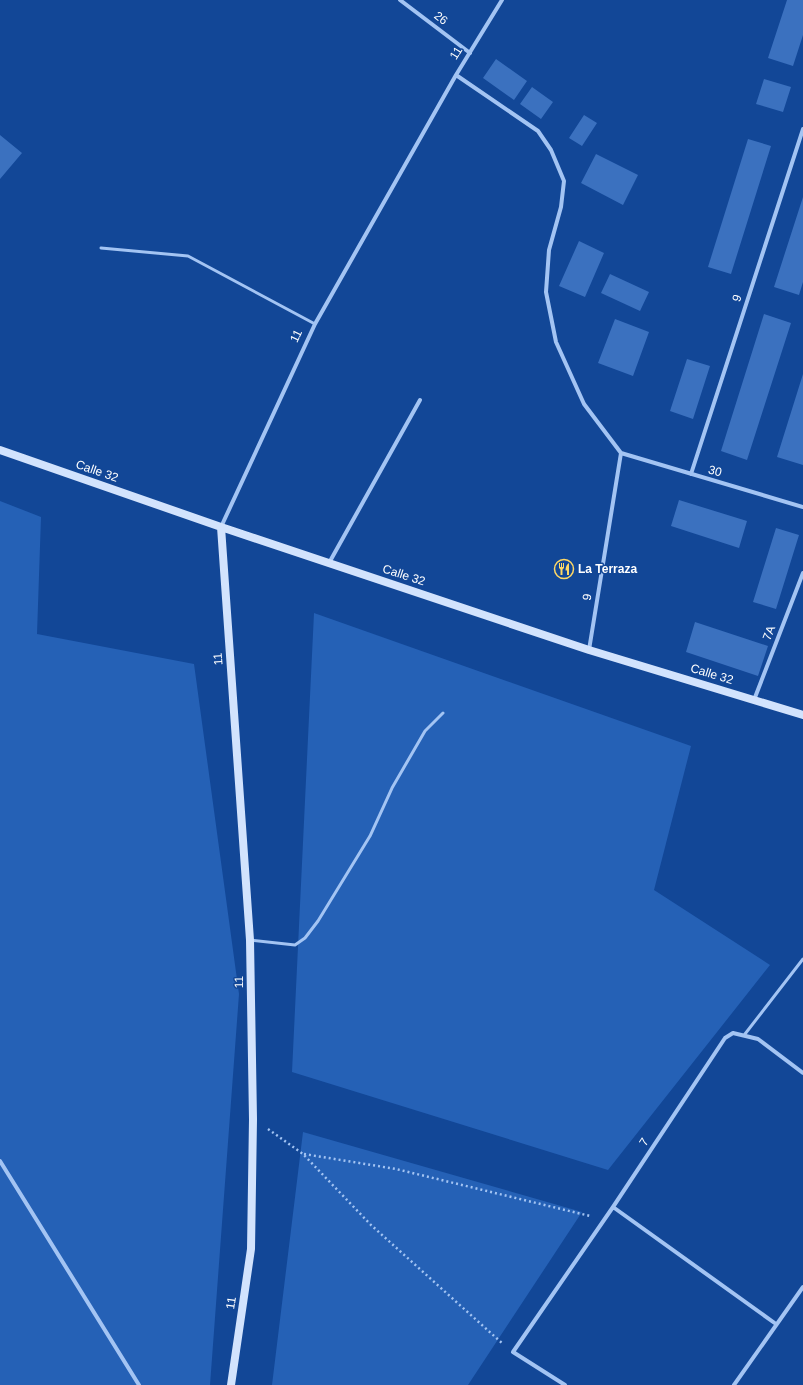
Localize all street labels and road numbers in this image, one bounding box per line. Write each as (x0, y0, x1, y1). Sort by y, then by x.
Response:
street label: 26 (431, 8, 451, 28)
street label: 11 (447, 44, 465, 62)
street label: 9 (729, 292, 745, 303)
street label: 11 (287, 327, 305, 345)
street label: Calle 32 (74, 457, 120, 485)
street label: 30 (707, 462, 724, 480)
street label: Calle 32 (381, 562, 427, 589)
street label: 9 (580, 592, 594, 601)
street label: 7A (760, 624, 778, 642)
street label: 11 (211, 652, 225, 666)
street label: Calle 32 (689, 661, 735, 687)
street label: 11 (232, 975, 246, 988)
street label: 7 (636, 1135, 652, 1149)
street label: 11 (223, 1296, 239, 1310)

